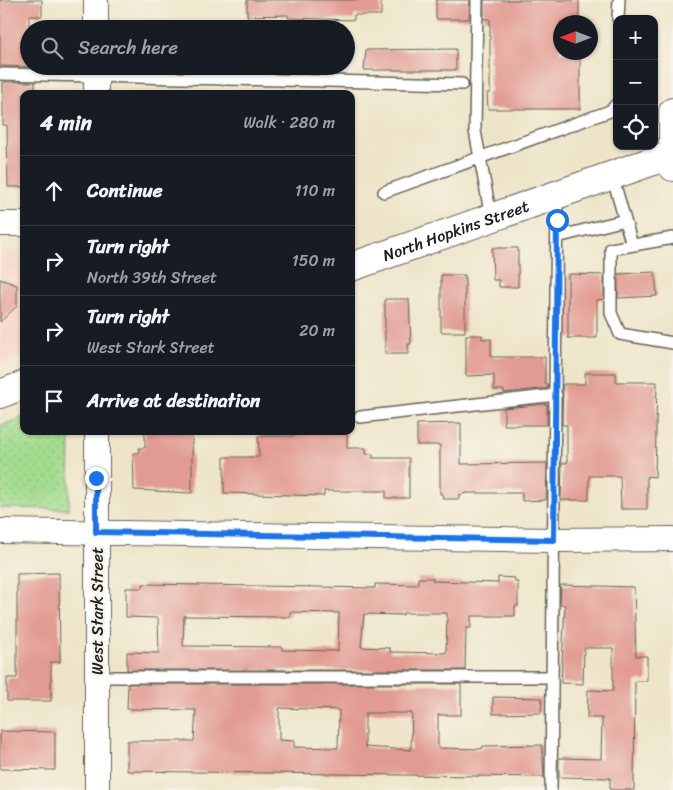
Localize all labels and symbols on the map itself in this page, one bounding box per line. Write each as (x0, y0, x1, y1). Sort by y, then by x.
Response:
north arrow (553, 15, 598, 60)
street label: North Hopkins Street (379, 192, 533, 270)
route start (546, 209, 569, 232)
route end (85, 467, 108, 490)
street label: West Stark Street (83, 547, 112, 675)

